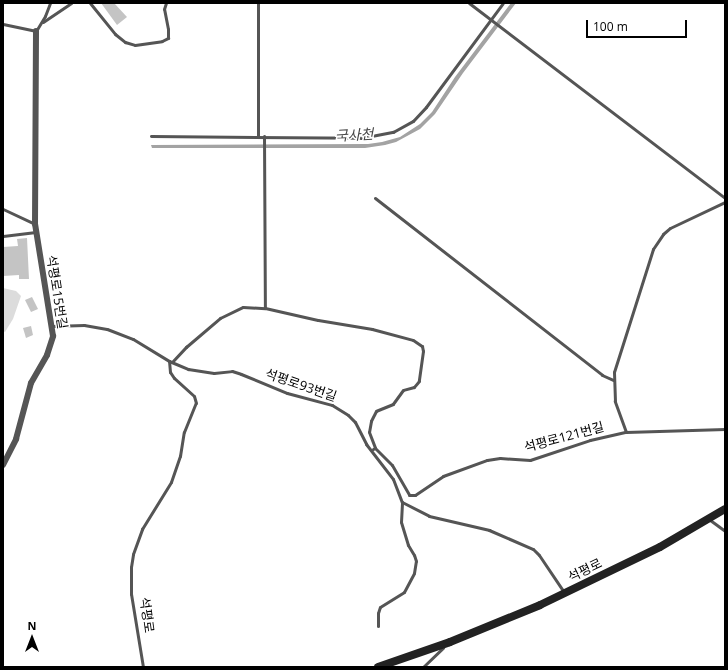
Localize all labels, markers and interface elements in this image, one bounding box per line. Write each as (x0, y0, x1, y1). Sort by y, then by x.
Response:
scale bar (588, 12, 689, 38)
text: 100 m (593, 18, 628, 35)
water label: 국사천 (334, 126, 374, 144)
street label: 석평로15번길 (43, 254, 71, 330)
street label: 석평로93번길 (263, 365, 339, 405)
street label: 석평로121번길 (522, 419, 606, 455)
street label: 석평로 (565, 555, 605, 585)
street label: 석평로 (137, 596, 157, 634)
north arrow (12, 618, 52, 658)
text: N (28, 618, 36, 633)

